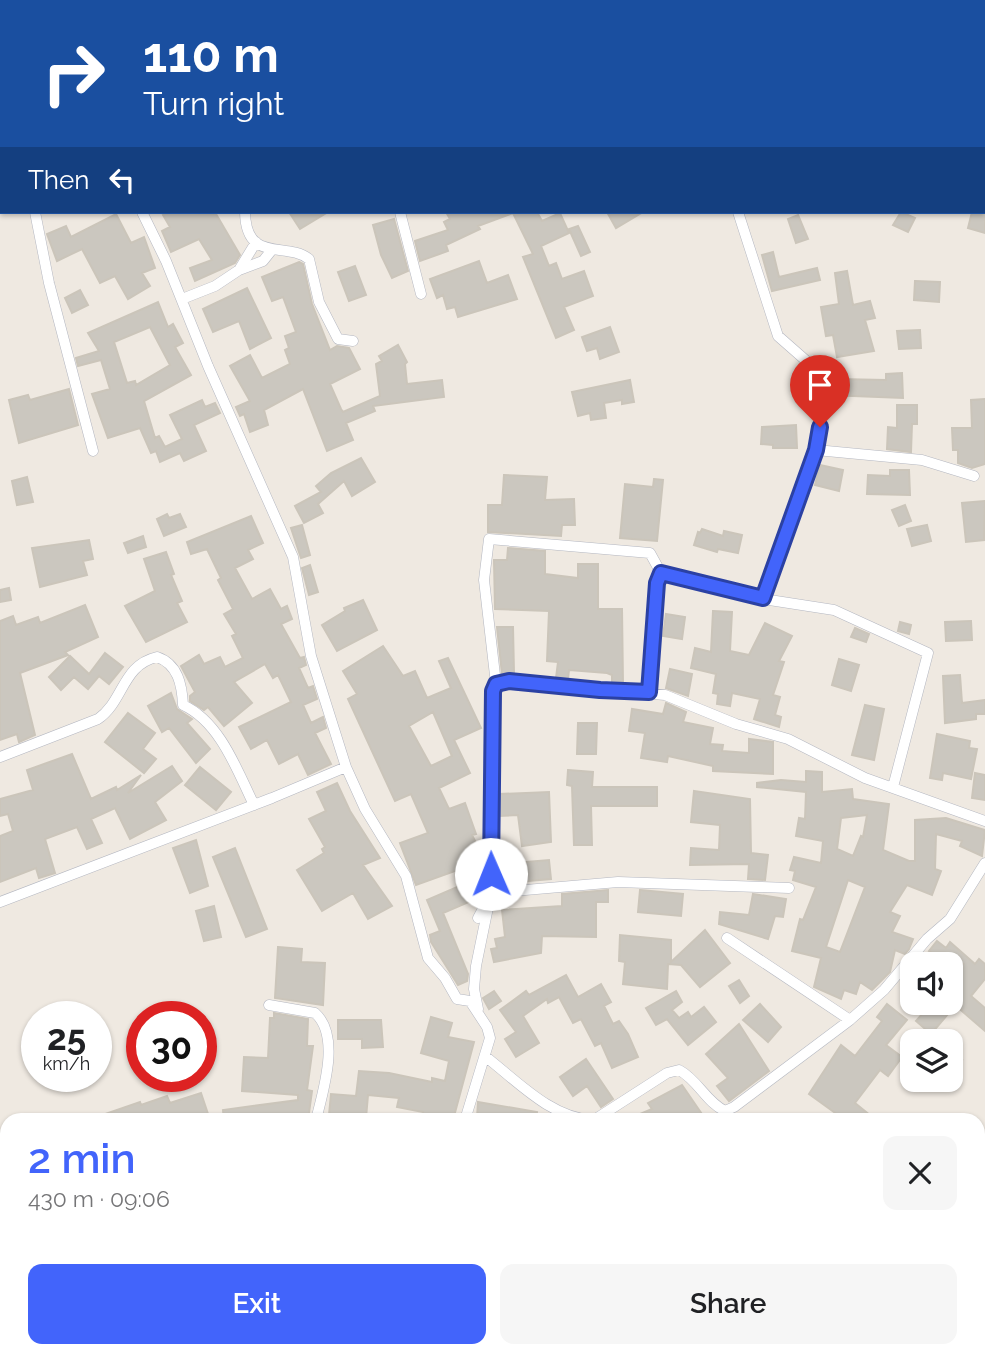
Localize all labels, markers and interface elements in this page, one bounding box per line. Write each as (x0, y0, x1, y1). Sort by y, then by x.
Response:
text: 110 m (143, 26, 279, 83)
icon: right (28, 28, 119, 119)
text: Turn right (143, 85, 284, 122)
icon: left (103, 161, 141, 199)
text: Then (28, 165, 89, 195)
pin (790, 355, 850, 427)
icon: arrive (801, 366, 839, 404)
position arrow (454, 837, 528, 911)
map controls (900, 952, 963, 1092)
button: sound (900, 952, 963, 1015)
speed limit sign: 30 (126, 1001, 217, 1092)
text: 25 (47, 1017, 86, 1058)
button: layers (900, 1029, 963, 1092)
text: km/h (43, 1053, 90, 1074)
text: 2 min (28, 1134, 136, 1183)
button: close (883, 1136, 957, 1210)
text: 430 m · 09:06 (28, 1185, 170, 1212)
button: Exit (28, 1264, 486, 1344)
button: Share (500, 1264, 957, 1344)

